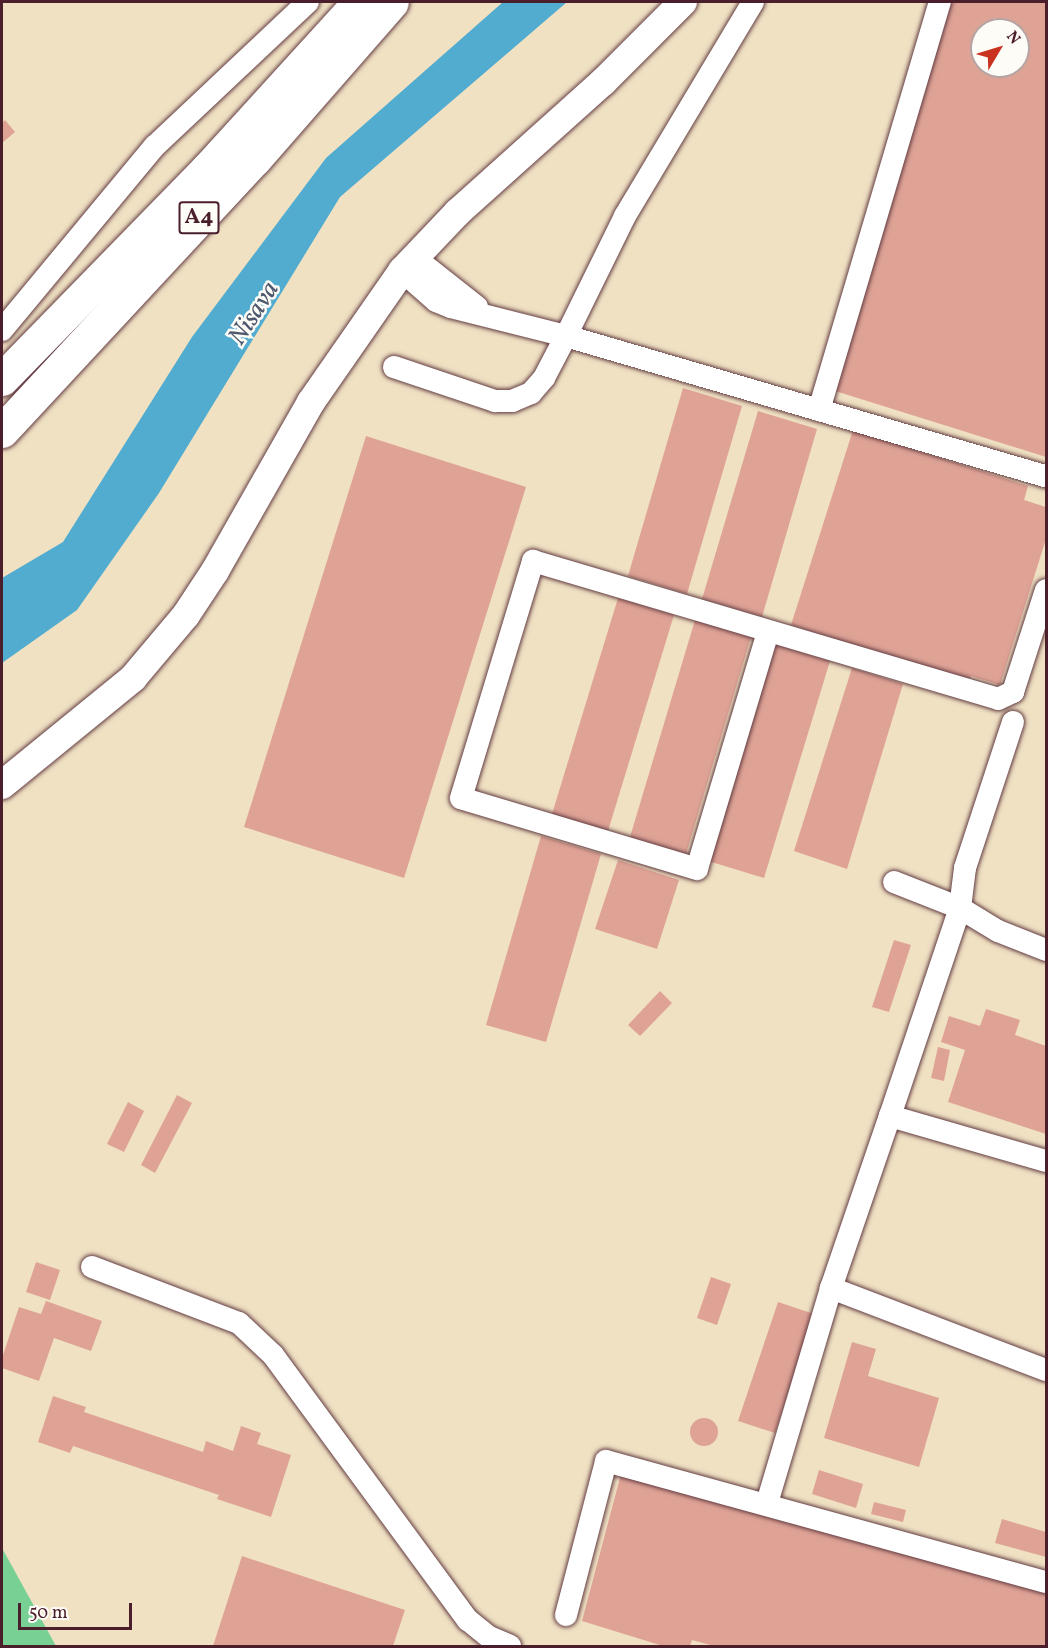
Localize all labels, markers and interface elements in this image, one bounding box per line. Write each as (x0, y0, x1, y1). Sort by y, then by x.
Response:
north arrow (970, 18, 1030, 78)
text: N (1000, 27, 1025, 50)
road number: A4 (178, 199, 220, 237)
water label: Nisava (223, 276, 287, 352)
scale bar (21, 1591, 135, 1629)
text: 50 m (29, 1601, 68, 1626)

